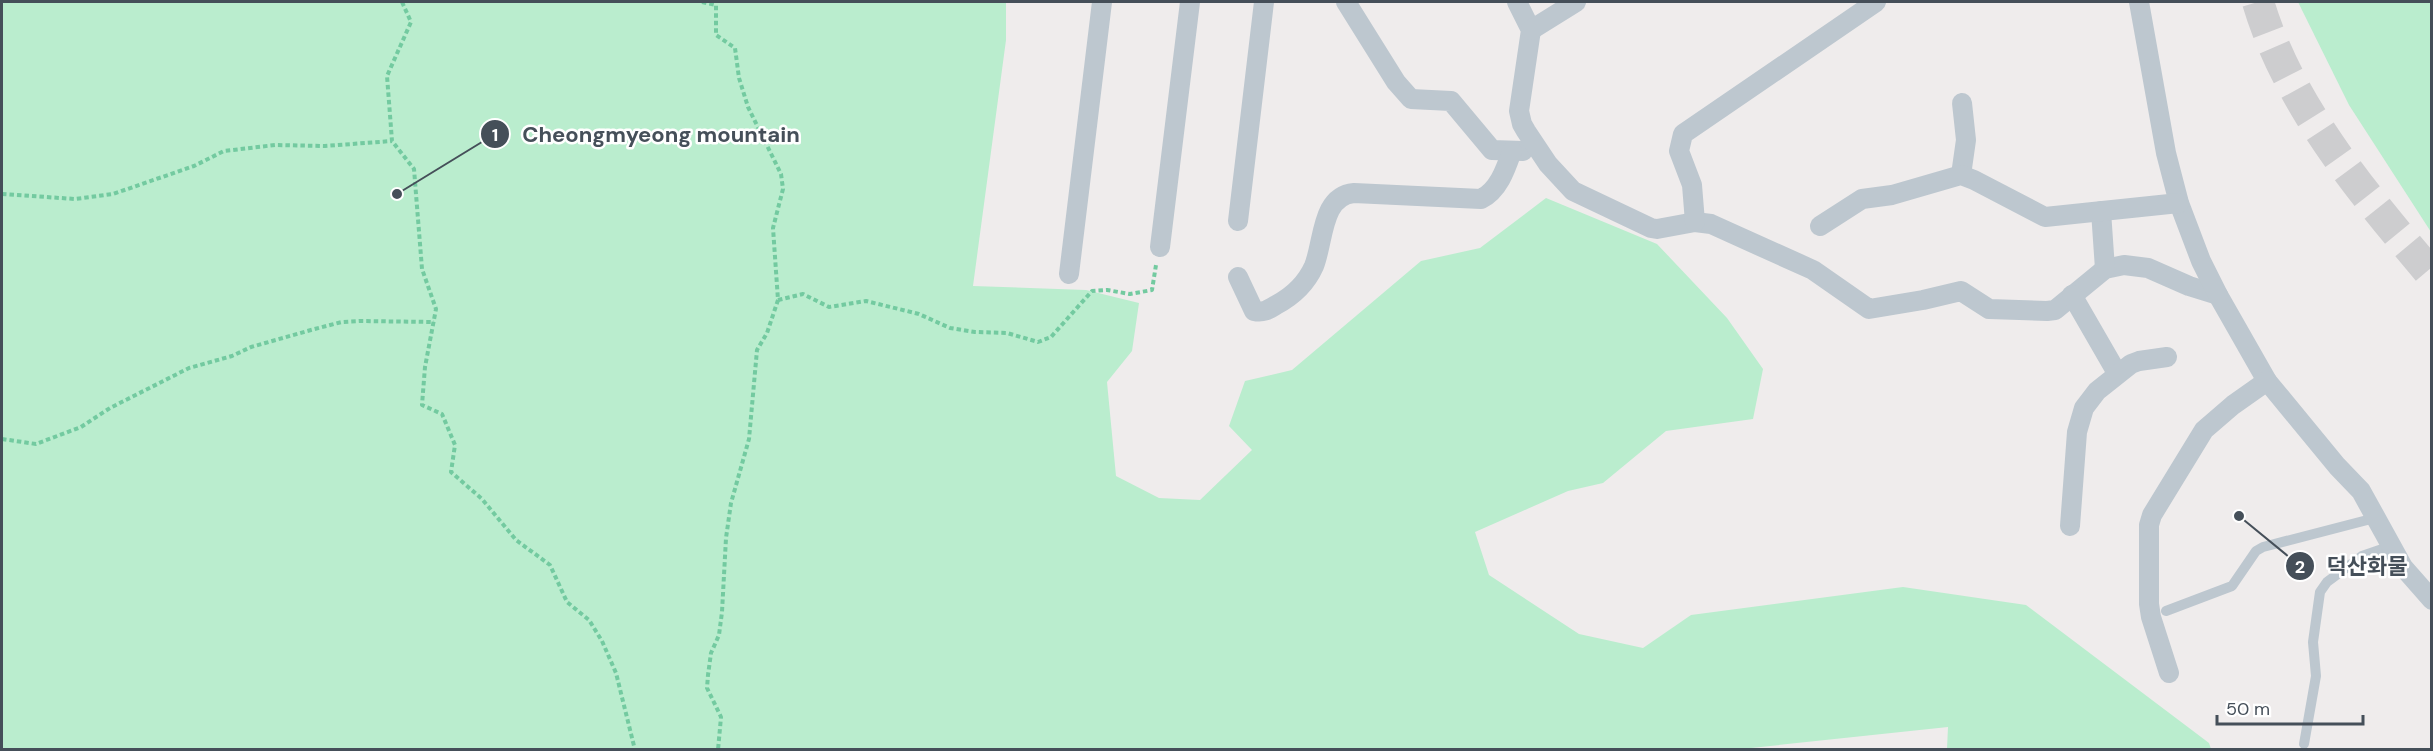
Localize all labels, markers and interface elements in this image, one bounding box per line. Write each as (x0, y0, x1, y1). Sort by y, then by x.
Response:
callout: Cheongmyeong mountain (480, 114, 811, 154)
text: Cheongmyeong mountain (522, 120, 800, 149)
text: 1 (492, 123, 498, 147)
callout: 덕산화물 (2285, 546, 2420, 586)
text: 덕산화물 (2327, 552, 2407, 581)
text: 2 (2295, 555, 2305, 579)
scale bar (2217, 688, 2362, 726)
text: 50 m (2226, 697, 2270, 721)

